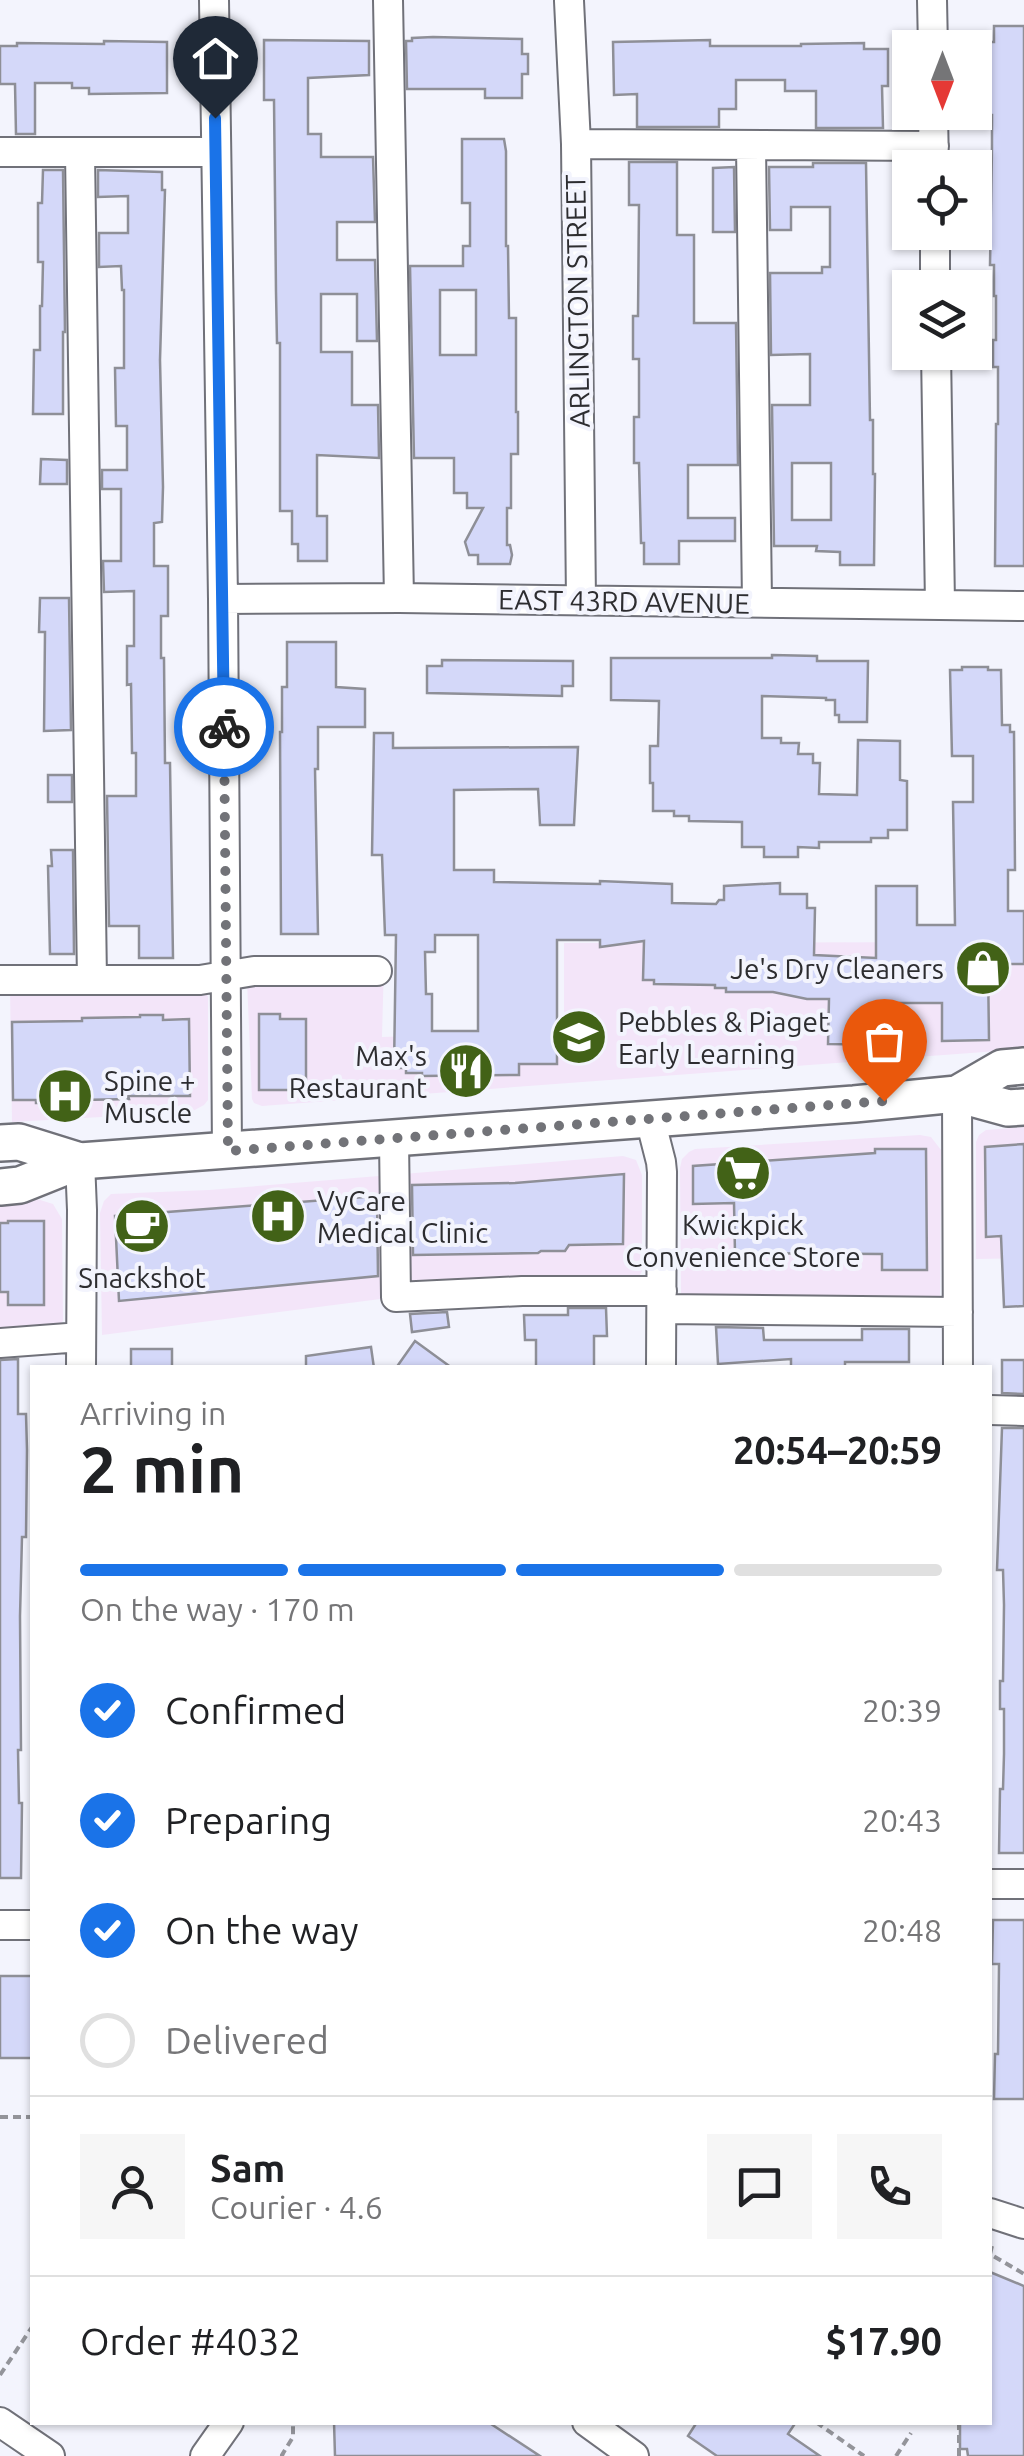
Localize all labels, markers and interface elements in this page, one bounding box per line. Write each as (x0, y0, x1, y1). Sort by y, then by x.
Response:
pin (173, 16, 258, 119)
north arrow (892, 30, 992, 130)
map controls (892, 30, 992, 370)
icon: home (188, 31, 243, 86)
button: locate (892, 150, 992, 250)
street label: ARLINGTON STREET (559, 174, 595, 428)
button: layers (892, 270, 992, 370)
street label: EAST 43RD AVENUE (498, 583, 750, 619)
courier (174, 677, 274, 777)
icon: bike (197, 700, 252, 755)
shop icon: Je's Dry Cleaners (953, 938, 1013, 998)
place label: Je's Dry Cleaners (730, 953, 944, 984)
pin (842, 999, 927, 1102)
place label: Pebbles & Piaget Early Learning (618, 1006, 829, 1069)
school or university icon: Pebbles & Piaget Early Learning (549, 1007, 609, 1067)
icon: bag (857, 1014, 912, 1069)
place label: Max's Restaurant (289, 1040, 427, 1103)
restaurant icon: Max's Restaurant (436, 1041, 496, 1101)
place label: Spine + Muscle (104, 1065, 196, 1128)
hospital icon: Spine + Muscle (35, 1066, 95, 1126)
supermarket icon: Kwickpick Convenience Store (713, 1143, 773, 1203)
place label: VyCare Medical Clinic (317, 1185, 488, 1248)
hospital icon: VyCare Medical Clinic (248, 1186, 308, 1246)
cafe icon: Snackshot (112, 1196, 172, 1256)
place label: Kwickpick Convenience Store (625, 1209, 861, 1272)
place label: Snackshot (78, 1262, 206, 1293)
text: Arriving in (80, 1395, 226, 1431)
text: 20:54–20:59 (733, 1429, 942, 1471)
text: 2 min (80, 1432, 244, 1505)
text: On the way · 170 m (80, 1591, 355, 1627)
icon: check (80, 1683, 135, 1738)
text: Confirmed (165, 1689, 346, 1731)
text: 20:39 (862, 1692, 942, 1728)
icon: check (80, 1793, 135, 1848)
text: Preparing (165, 1799, 332, 1841)
text: 20:43 (862, 1802, 942, 1838)
icon: check (80, 1903, 135, 1958)
text: On the way (165, 1909, 358, 1951)
text: 20:48 (862, 1912, 942, 1948)
text: Delivered (165, 2019, 329, 2061)
button: person (80, 2134, 185, 2239)
button: chat (707, 2134, 812, 2239)
button: phone (837, 2134, 942, 2239)
text: Sam (210, 2147, 285, 2189)
text: Courier · 4.6 (210, 2189, 383, 2225)
text: Order #4032 (80, 2320, 301, 2362)
text: $17.90 (825, 2320, 942, 2362)

